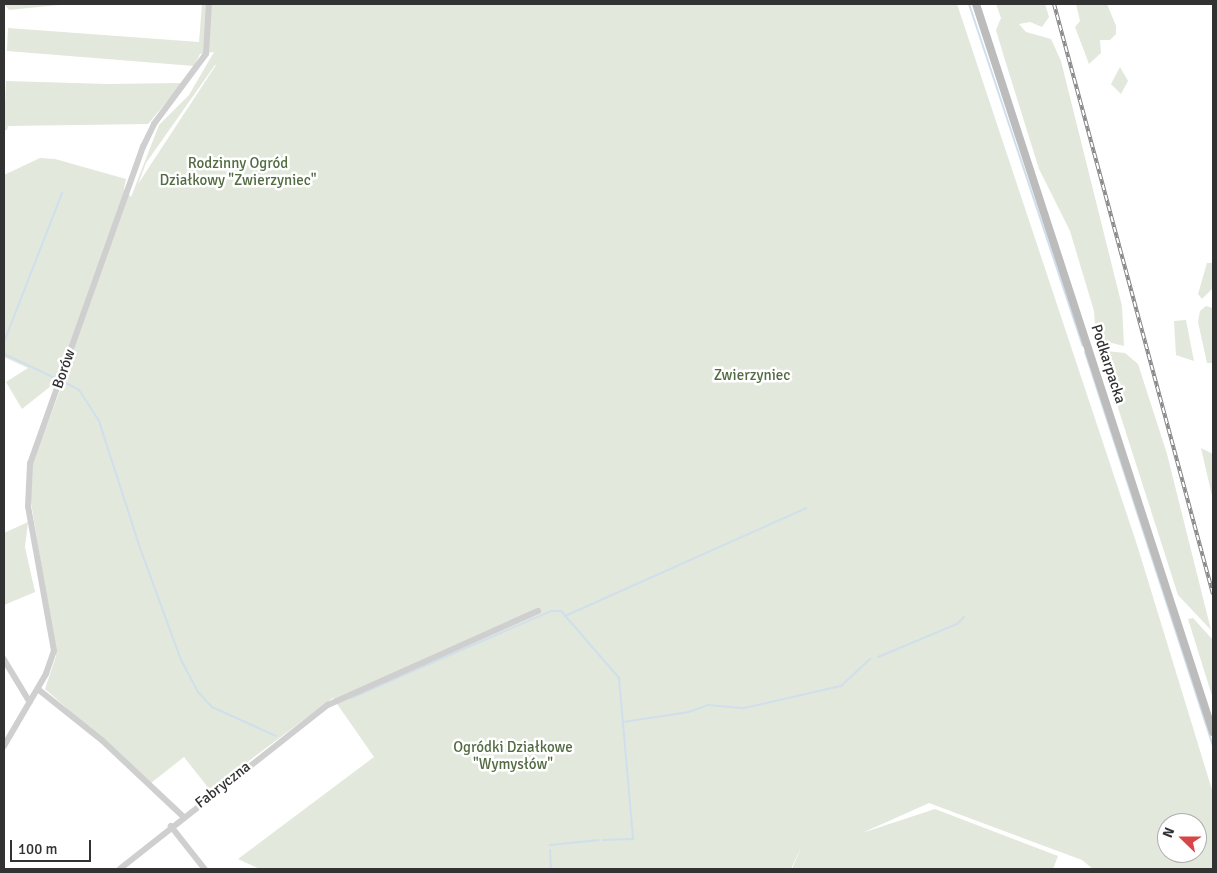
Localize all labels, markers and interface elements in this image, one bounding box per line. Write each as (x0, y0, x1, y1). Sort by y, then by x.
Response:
park label: Rodzinny Ogród Działkowy "Zwierzyniec" (159, 154, 317, 189)
street label: Podkarpacka (1087, 322, 1129, 406)
street label: Borów (49, 347, 79, 391)
park label: Zwierzyniec (714, 367, 790, 385)
park label: Ogródki Działkowe "Wymysłów" (453, 738, 573, 773)
street label: Fabryczna (192, 758, 254, 812)
north arrow (1157, 813, 1207, 863)
text: N (1159, 825, 1178, 840)
scale bar (12, 830, 94, 862)
text: 100 m (18, 840, 58, 858)

